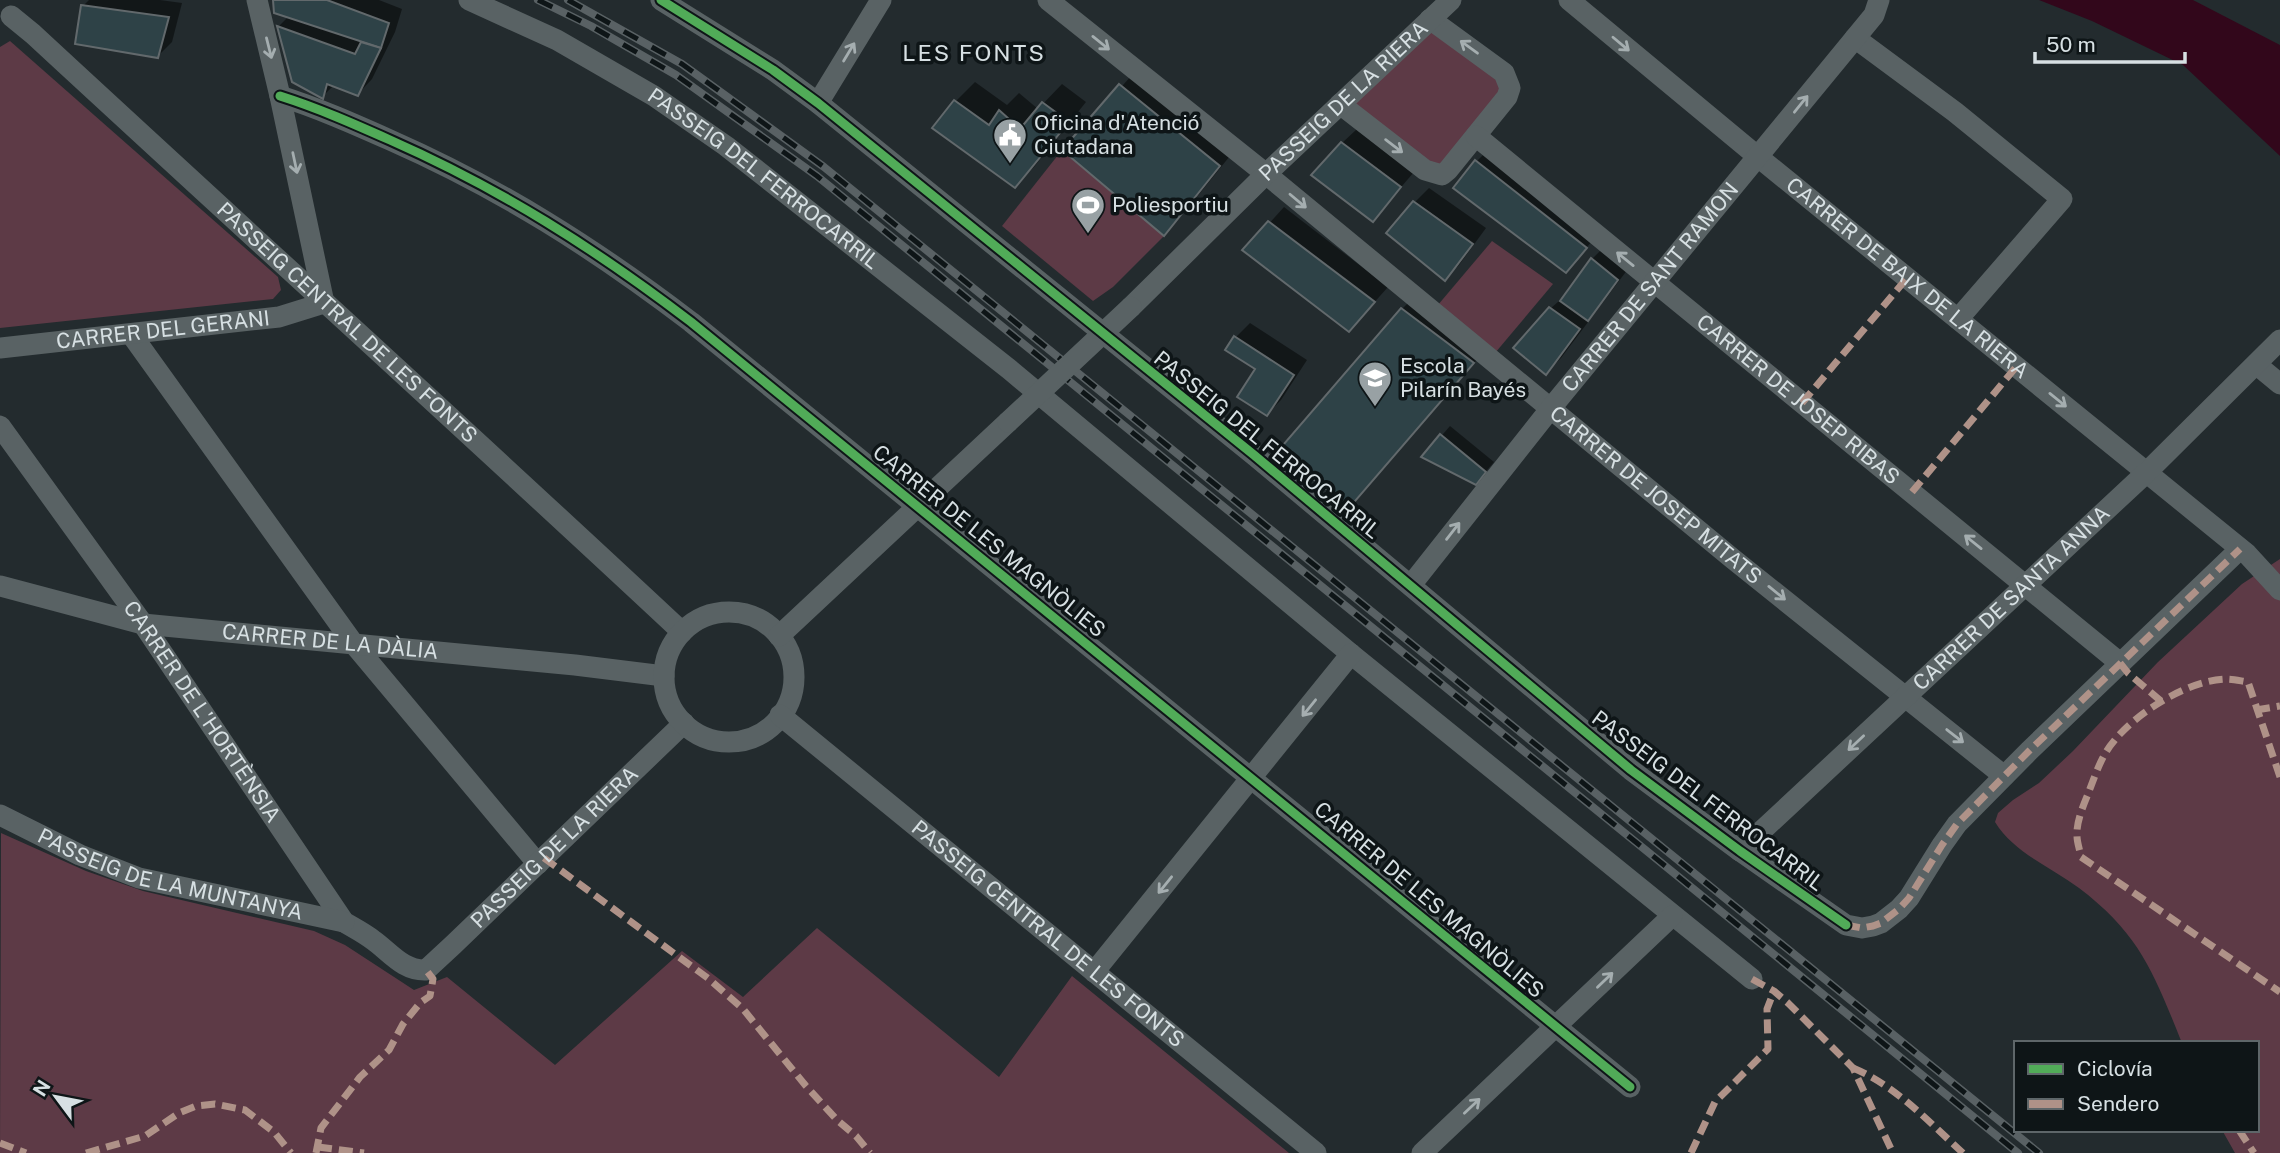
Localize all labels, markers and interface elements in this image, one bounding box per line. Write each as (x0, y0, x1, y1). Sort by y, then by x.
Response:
street label: PASSEIG DE LA RIERA (1254, 15, 1433, 186)
scale bar (2035, 21, 2186, 65)
text: 50 m (2046, 32, 2096, 57)
one-way arrow (1092, 35, 1110, 50)
one-way arrow (262, 36, 276, 59)
one-way arrow (1612, 36, 1630, 51)
district label: LES FONTS (902, 39, 1046, 66)
one-way arrow (1460, 40, 1479, 54)
one-way arrow (843, 42, 857, 62)
street label: PASSEIG DEL FERROCARRIL (643, 83, 885, 274)
one-way arrow (1793, 95, 1808, 113)
place label: Oficina d'Atenció Ciutadana (1034, 110, 1200, 159)
public building icon: Oficina d'Atenció Ciutadana (991, 116, 1029, 165)
one-way arrow (1384, 139, 1403, 153)
one-way arrow (288, 151, 302, 174)
street label: CARRER DE BAIX DE LA RIERA (1781, 172, 2034, 384)
street label: CARRER DE SANT RAMON (1556, 177, 1743, 397)
sports icon: Poliesportiu (1069, 186, 1107, 235)
place label: Poliesportiu (1112, 192, 1229, 217)
one-way arrow (1288, 193, 1306, 209)
street label: PASSEIG CENTRAL DE LES FONTS (212, 197, 483, 448)
one-way arrow (1617, 251, 1635, 267)
street label: CARRER DEL GERANI (55, 305, 271, 354)
street label: CARRER DE JOSEP RIBAS (1692, 309, 1905, 489)
street label: PASSEIG DEL FERROCARRIL (1149, 345, 1386, 544)
place label: Escola Pilarín Bayés (1400, 353, 1526, 402)
school or university icon: Escola Pilarín Bayés (1356, 359, 1394, 408)
one-way arrow (2048, 393, 2066, 408)
street label: CARRER DE JOSEP MITATS (1545, 400, 1767, 589)
street label: CARRER DE LES MAGNÒLIES (868, 439, 1111, 642)
street label: CARRER DE SANTA ANNA (1908, 500, 2115, 695)
one-way arrow (1446, 523, 1461, 541)
one-way arrow (1964, 534, 1982, 549)
one-way arrow (1767, 586, 1785, 601)
street label: CARRER DE L'HORTÈNSIA (118, 596, 286, 827)
street label: CARRER DE LA DÀLIA (221, 619, 440, 664)
one-way arrow (1301, 698, 1316, 716)
street label: PASSEIG DEL FERROCARRIL (1587, 705, 1829, 896)
one-way arrow (1945, 728, 1964, 743)
one-way arrow (1847, 735, 1865, 751)
street label: PASSEIG DE LA RIERA (465, 761, 643, 933)
street label: CARRER DE LES MAGNÒLIES (1310, 796, 1549, 1003)
street label: PASSEIG CENTRAL DE LES FONTS (907, 815, 1190, 1052)
street label: PASSEIG DE LA MUNTANYA (34, 823, 305, 925)
one-way arrow (1158, 875, 1173, 893)
one-way arrow (1596, 972, 1613, 989)
legend (2014, 1041, 2259, 1132)
text: Ciclovía (2077, 1056, 2153, 1081)
north arrow (21, 1062, 91, 1132)
text: N (28, 1076, 55, 1100)
text: Sendero (2077, 1091, 2159, 1116)
one-way arrow (1463, 1098, 1480, 1115)

